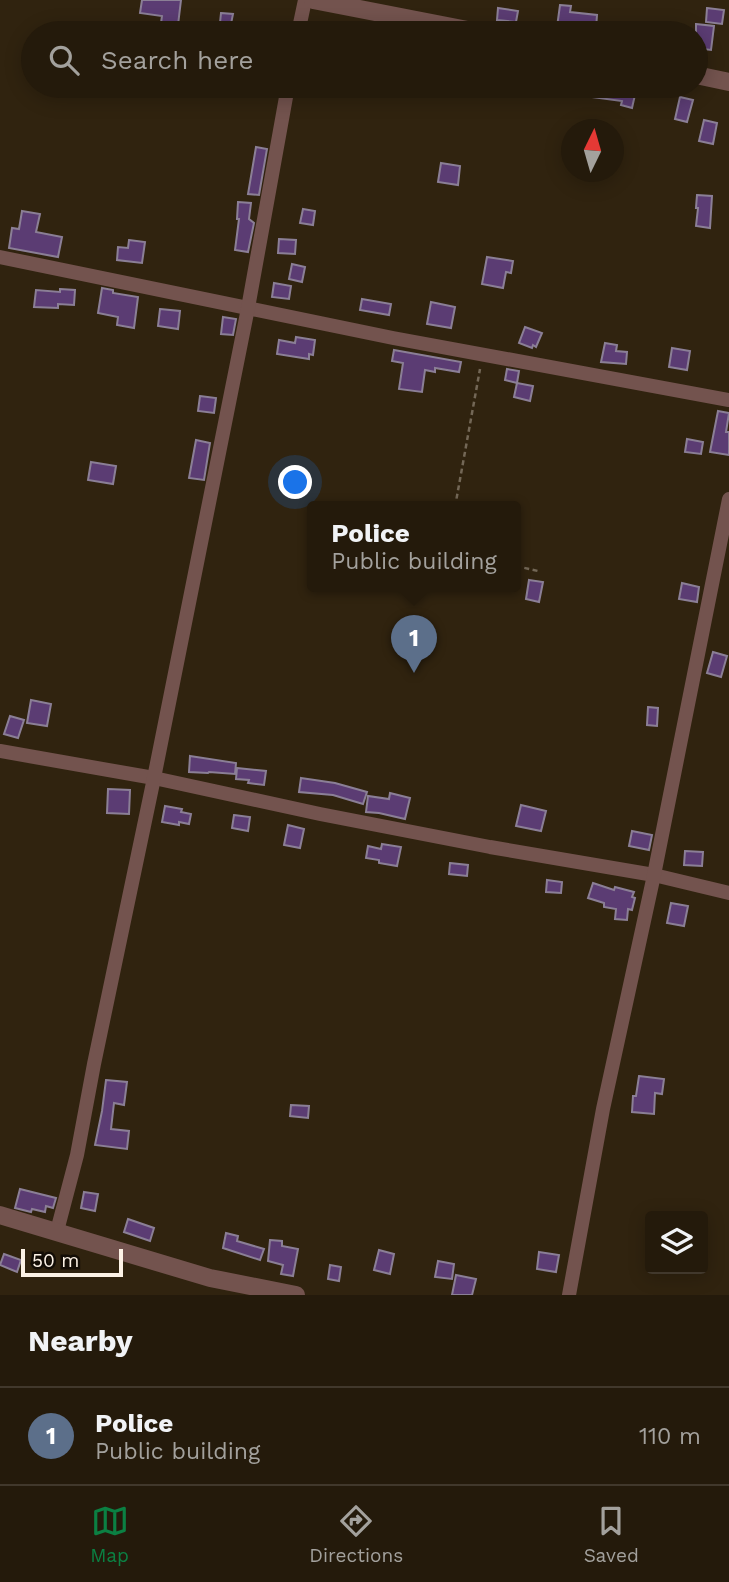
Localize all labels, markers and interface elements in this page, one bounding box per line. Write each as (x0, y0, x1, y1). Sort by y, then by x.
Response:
search box (21, 21, 708, 98)
icon: search (45, 41, 83, 79)
text: Search here (101, 45, 253, 75)
north arrow (561, 119, 624, 182)
your location (278, 465, 312, 499)
popup (307, 501, 521, 592)
text: Police (331, 518, 410, 548)
text: Public building (331, 548, 497, 575)
pin: 1 (391, 615, 437, 673)
map controls (645, 1211, 708, 1274)
button: layers (645, 1211, 708, 1274)
scale bar (21, 1246, 122, 1278)
text: 50 m (32, 1249, 79, 1272)
text: Nearby (28, 1323, 133, 1358)
text: Police (95, 1408, 173, 1438)
text: 1 (46, 1423, 56, 1450)
text: 110 m (639, 1423, 701, 1450)
text: Public building (95, 1438, 260, 1465)
tab: Map (90, 1502, 129, 1567)
tab: Directions (309, 1502, 403, 1567)
tab: Saved (584, 1502, 639, 1567)

